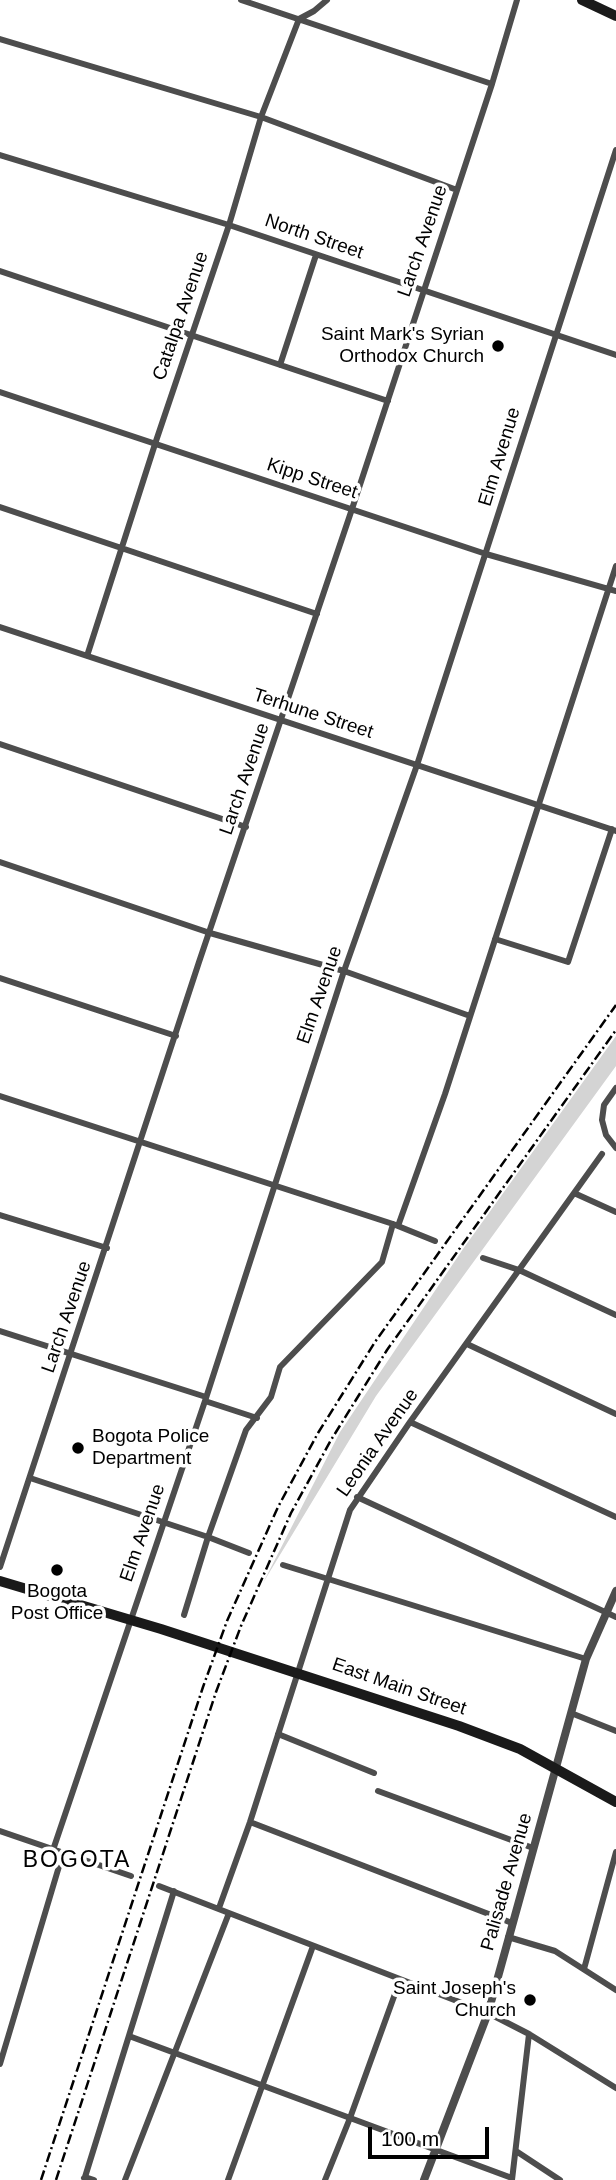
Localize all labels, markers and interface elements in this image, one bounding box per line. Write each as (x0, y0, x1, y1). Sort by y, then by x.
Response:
street label: Larch Avenue (393, 182, 453, 300)
street label: North Street (262, 210, 366, 264)
street label: Catalpa Avenue (148, 249, 214, 383)
place label: Saint Mark's Syrian Orthodox Church (321, 324, 484, 368)
marker: Saint Mark's Syrian Orthodox Church (490, 338, 506, 354)
street label: Elm Avenue (474, 405, 526, 509)
street label: Kipp Street (264, 454, 360, 504)
street label: Terhune Street (250, 684, 376, 744)
street label: Larch Avenue (215, 720, 275, 838)
street label: Elm Avenue (293, 943, 347, 1047)
street label: Larch Avenue (37, 1258, 97, 1376)
street label: Leonia Avenue (332, 1385, 424, 1501)
place label: Bogota Police Department (92, 1426, 209, 1470)
marker: Bogota Police Department (70, 1440, 86, 1456)
street label: Elm Avenue (116, 1481, 170, 1585)
marker: Bogota Post Office (49, 1562, 65, 1578)
place label: Bogota Post Office (11, 1581, 103, 1625)
street label: East Main Street (329, 1653, 469, 1721)
street label: Palisade Avenue (476, 1810, 538, 1954)
district label: BOGOTA (23, 1847, 131, 1875)
place label: Saint Joseph's Church (393, 1978, 516, 2022)
marker: Saint Joseph's Church (522, 1992, 538, 2008)
scale bar (371, 2114, 492, 2158)
text: 100 m (381, 2127, 439, 2150)

